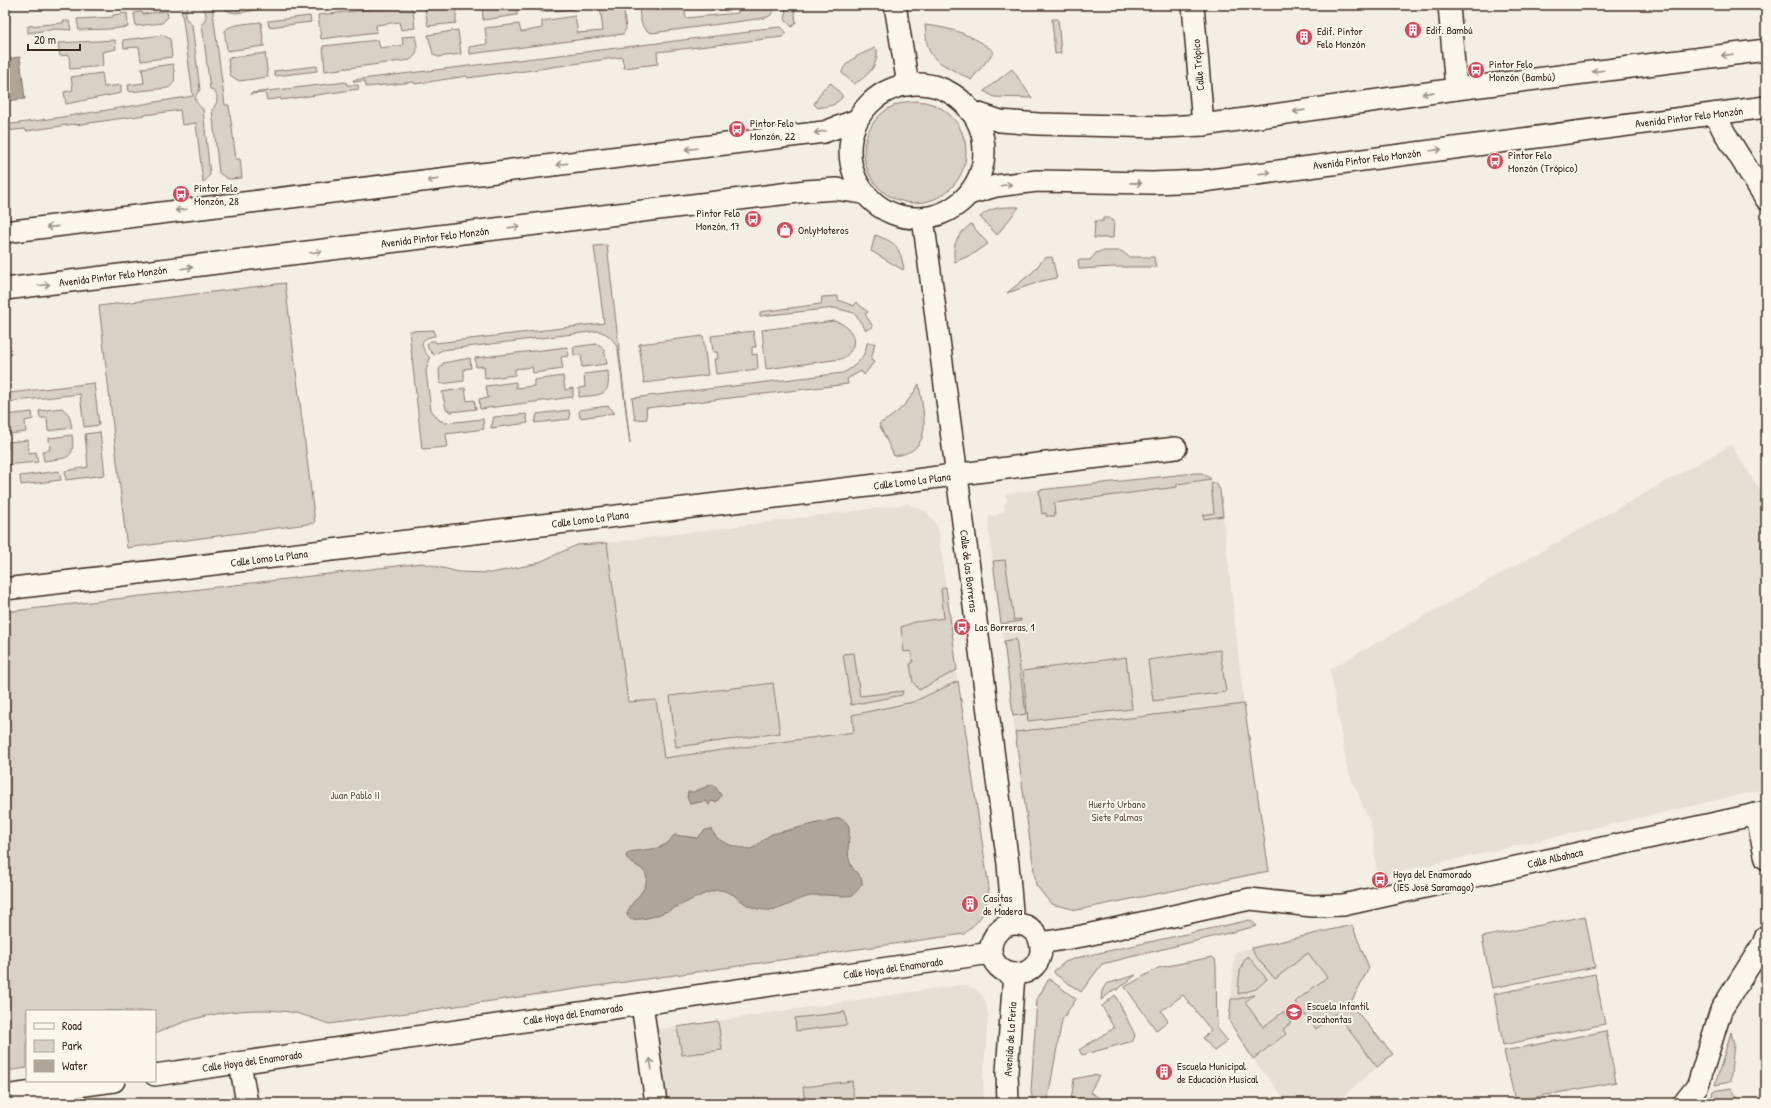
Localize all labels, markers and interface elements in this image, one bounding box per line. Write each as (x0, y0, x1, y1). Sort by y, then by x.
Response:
building icon: Edif. Bambú (1403, 20, 1423, 40)
place label: Edif. Bambú (1426, 23, 1473, 37)
place label: Edif. Pintor Felo Monzón (1316, 24, 1365, 51)
scale bar (28, 26, 80, 52)
building icon: Edif. Pintor Felo Monzón (1294, 27, 1314, 47)
text: 20 m (34, 31, 56, 48)
street label: Calle Trópico (1189, 38, 1207, 91)
one-way arrow (1721, 51, 1734, 59)
place label: Pintor Felo Monzón (Bambú) (1489, 57, 1556, 84)
bus stop icon: Pintor Felo Monzón (Bambú) (1466, 60, 1486, 80)
one-way arrow (1592, 67, 1605, 75)
one-way arrow (1422, 89, 1435, 97)
street label: Avenida Pintor Felo Monzón (1634, 103, 1744, 131)
one-way arrow (1293, 107, 1306, 115)
place label: Pintor Felo Monzón, 22 (750, 116, 795, 143)
bus stop icon: Pintor Felo Monzón, 22 (727, 119, 747, 139)
one-way arrow (814, 129, 827, 137)
one-way arrow (685, 145, 698, 152)
street label: Avenida Pintor Felo Monzón (1312, 145, 1422, 173)
one-way arrow (1429, 146, 1442, 154)
place label: Pintor Felo Monzón (Trópico) (1508, 148, 1578, 175)
bus stop icon: Pintor Felo Monzón (Trópico) (1485, 151, 1505, 171)
one-way arrow (556, 161, 569, 168)
one-way arrow (1258, 169, 1271, 176)
one-way arrow (427, 176, 440, 184)
one-way arrow (1129, 179, 1142, 187)
place label: Pintor Felo Monzón, 28 (194, 181, 239, 208)
one-way arrow (999, 181, 1012, 188)
bus stop icon: Pintor Felo Monzón, 28 (171, 184, 191, 204)
one-way arrow (175, 206, 188, 214)
place label: Pintor Felo Monzón, 17 (696, 206, 741, 233)
bus stop icon: Pintor Felo Monzón, 17 (743, 209, 763, 229)
shop icon: OnlyMoteros (775, 220, 795, 240)
one-way arrow (46, 223, 59, 231)
street label: Avenida Pintor Felo Monzón (380, 223, 490, 251)
one-way arrow (507, 223, 520, 231)
place label: OnlyMoteros (798, 223, 849, 237)
one-way arrow (309, 248, 322, 256)
street label: Avenida Pintor Felo Monzón (58, 262, 168, 290)
one-way arrow (180, 264, 193, 272)
one-way arrow (37, 281, 50, 288)
street label: Calle Lomo La Plana (873, 469, 952, 493)
street label: Calle Lomo La Plana (551, 507, 630, 531)
street label: Calle de las Borreras (957, 529, 981, 613)
street label: Calle Lomo La Plana (230, 546, 309, 570)
bus stop icon: Las Borreras, 1 (952, 617, 972, 637)
place label: Las Borreras, 1 (975, 620, 1035, 634)
park label: Juan Pablo II (330, 788, 380, 802)
park label: Huerto Urbano Siete Palmas (1088, 797, 1146, 824)
street label: Calle Albahaca (1526, 845, 1585, 871)
place label: Hoya del Enamorado (IES José Saramago) (1393, 867, 1474, 894)
bus stop icon: Hoya del Enamorado (IES José Saramago) (1370, 870, 1390, 890)
place label: Casitas de Madera (983, 891, 1023, 918)
building icon: Casitas de Madera (960, 894, 980, 914)
street label: Calle Hoya del Enamorado (842, 954, 944, 982)
place label: Escuela Infantil Pocahontas (1307, 999, 1369, 1026)
street label: Calle Hoya del Enamorado (522, 1000, 624, 1028)
street label: Avenida de La Feria (1000, 1001, 1020, 1077)
school or university icon: Escuela Infantil Pocahontas (1284, 1002, 1304, 1022)
legend (26, 1010, 156, 1082)
text: Road (62, 1017, 82, 1034)
text: Park (62, 1037, 82, 1054)
street label: Calle Hoya del Enamorado (201, 1047, 303, 1075)
text: Water (62, 1057, 88, 1074)
one-way arrow (647, 1058, 655, 1071)
place label: Escuela Municipal de Educación Musical (1177, 1059, 1258, 1086)
building icon: Escuela Municipal de Educación Musical (1154, 1062, 1174, 1082)

